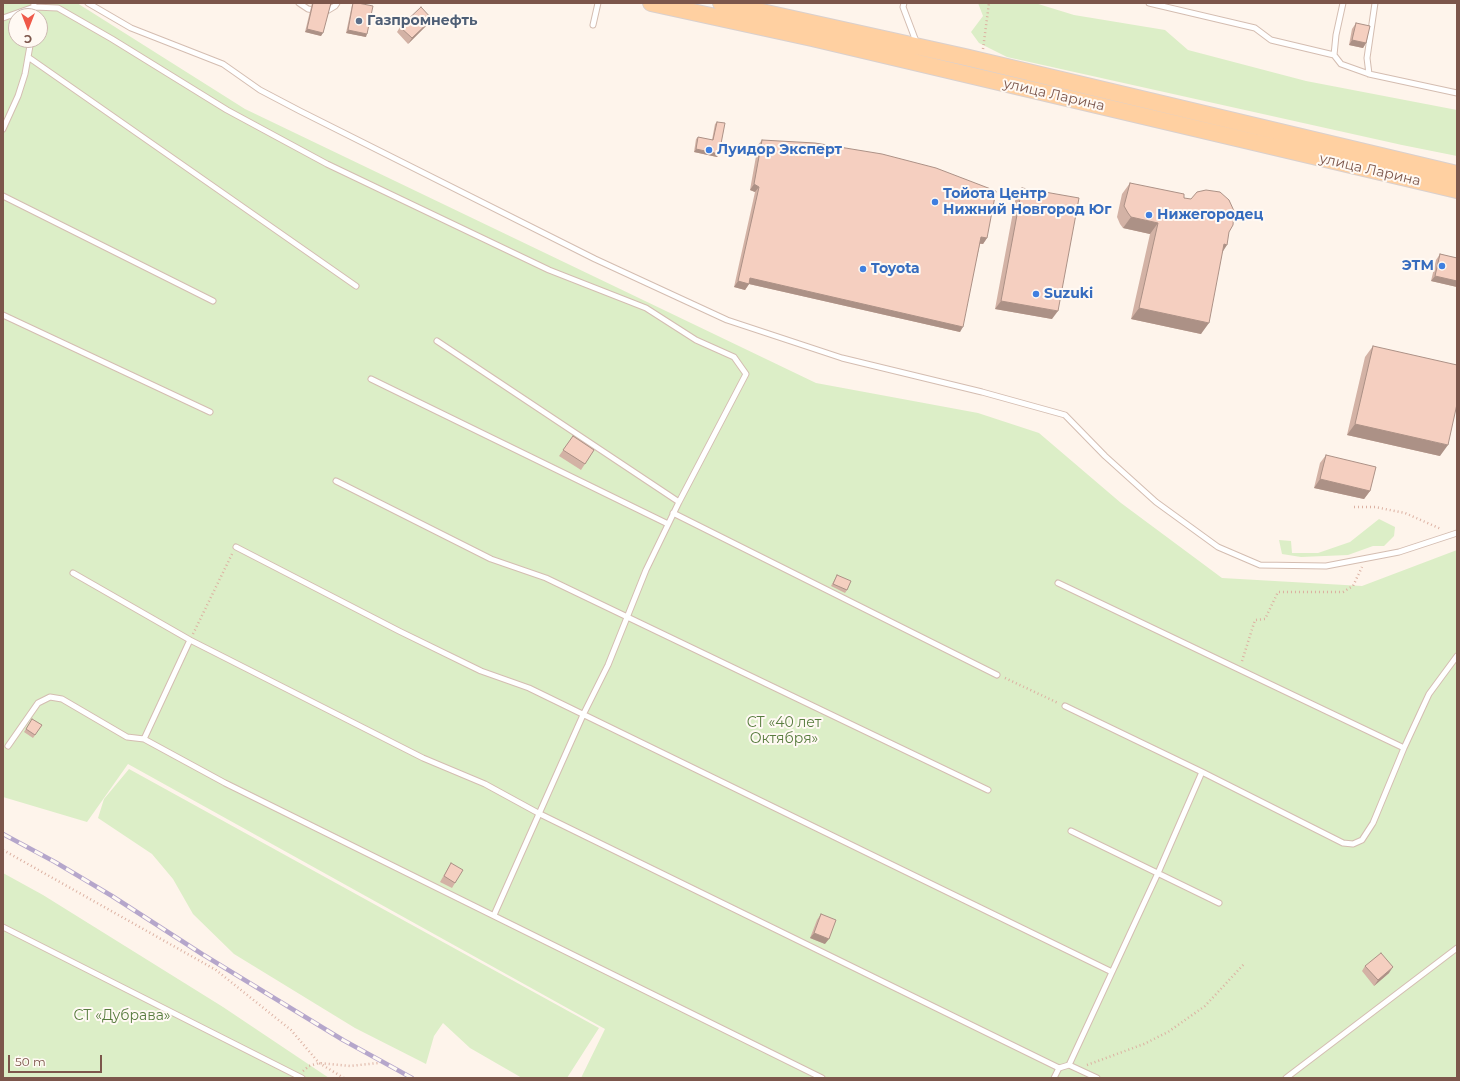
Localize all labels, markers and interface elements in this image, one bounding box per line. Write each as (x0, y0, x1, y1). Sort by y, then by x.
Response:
north arrow (8, 8, 48, 48)
place label: Газпромнефть (367, 13, 477, 29)
marker: Газпромнефть (354, 16, 364, 26)
text: С (24, 32, 32, 46)
street label: улица Ларина (1002, 75, 1106, 115)
place label: Луидор Эксперт (717, 142, 842, 158)
marker: Луидор Эксперт (704, 145, 714, 155)
street label: улица Ларина (1318, 150, 1422, 190)
place label: Тойота Центр Нижний Новгород Юг (943, 186, 1111, 218)
marker: Тойота Центр Нижний Новгород Юг (930, 197, 940, 207)
place label: Нижегородец (1157, 207, 1263, 223)
marker: Нижегородец (1144, 210, 1154, 220)
place label: ЭТМ (1402, 258, 1434, 274)
place label: Toyota (871, 261, 920, 277)
marker: ЭТМ (1437, 261, 1447, 271)
marker: Toyota (858, 264, 868, 274)
place label: Suzuki (1044, 286, 1093, 302)
marker: Suzuki (1031, 289, 1041, 299)
park label: СТ «40 лет Октября» (747, 715, 821, 748)
park label: СТ «Дубрава» (73, 1008, 171, 1024)
scale bar (10, 1047, 104, 1073)
text: 50 m (15, 1054, 46, 1069)

